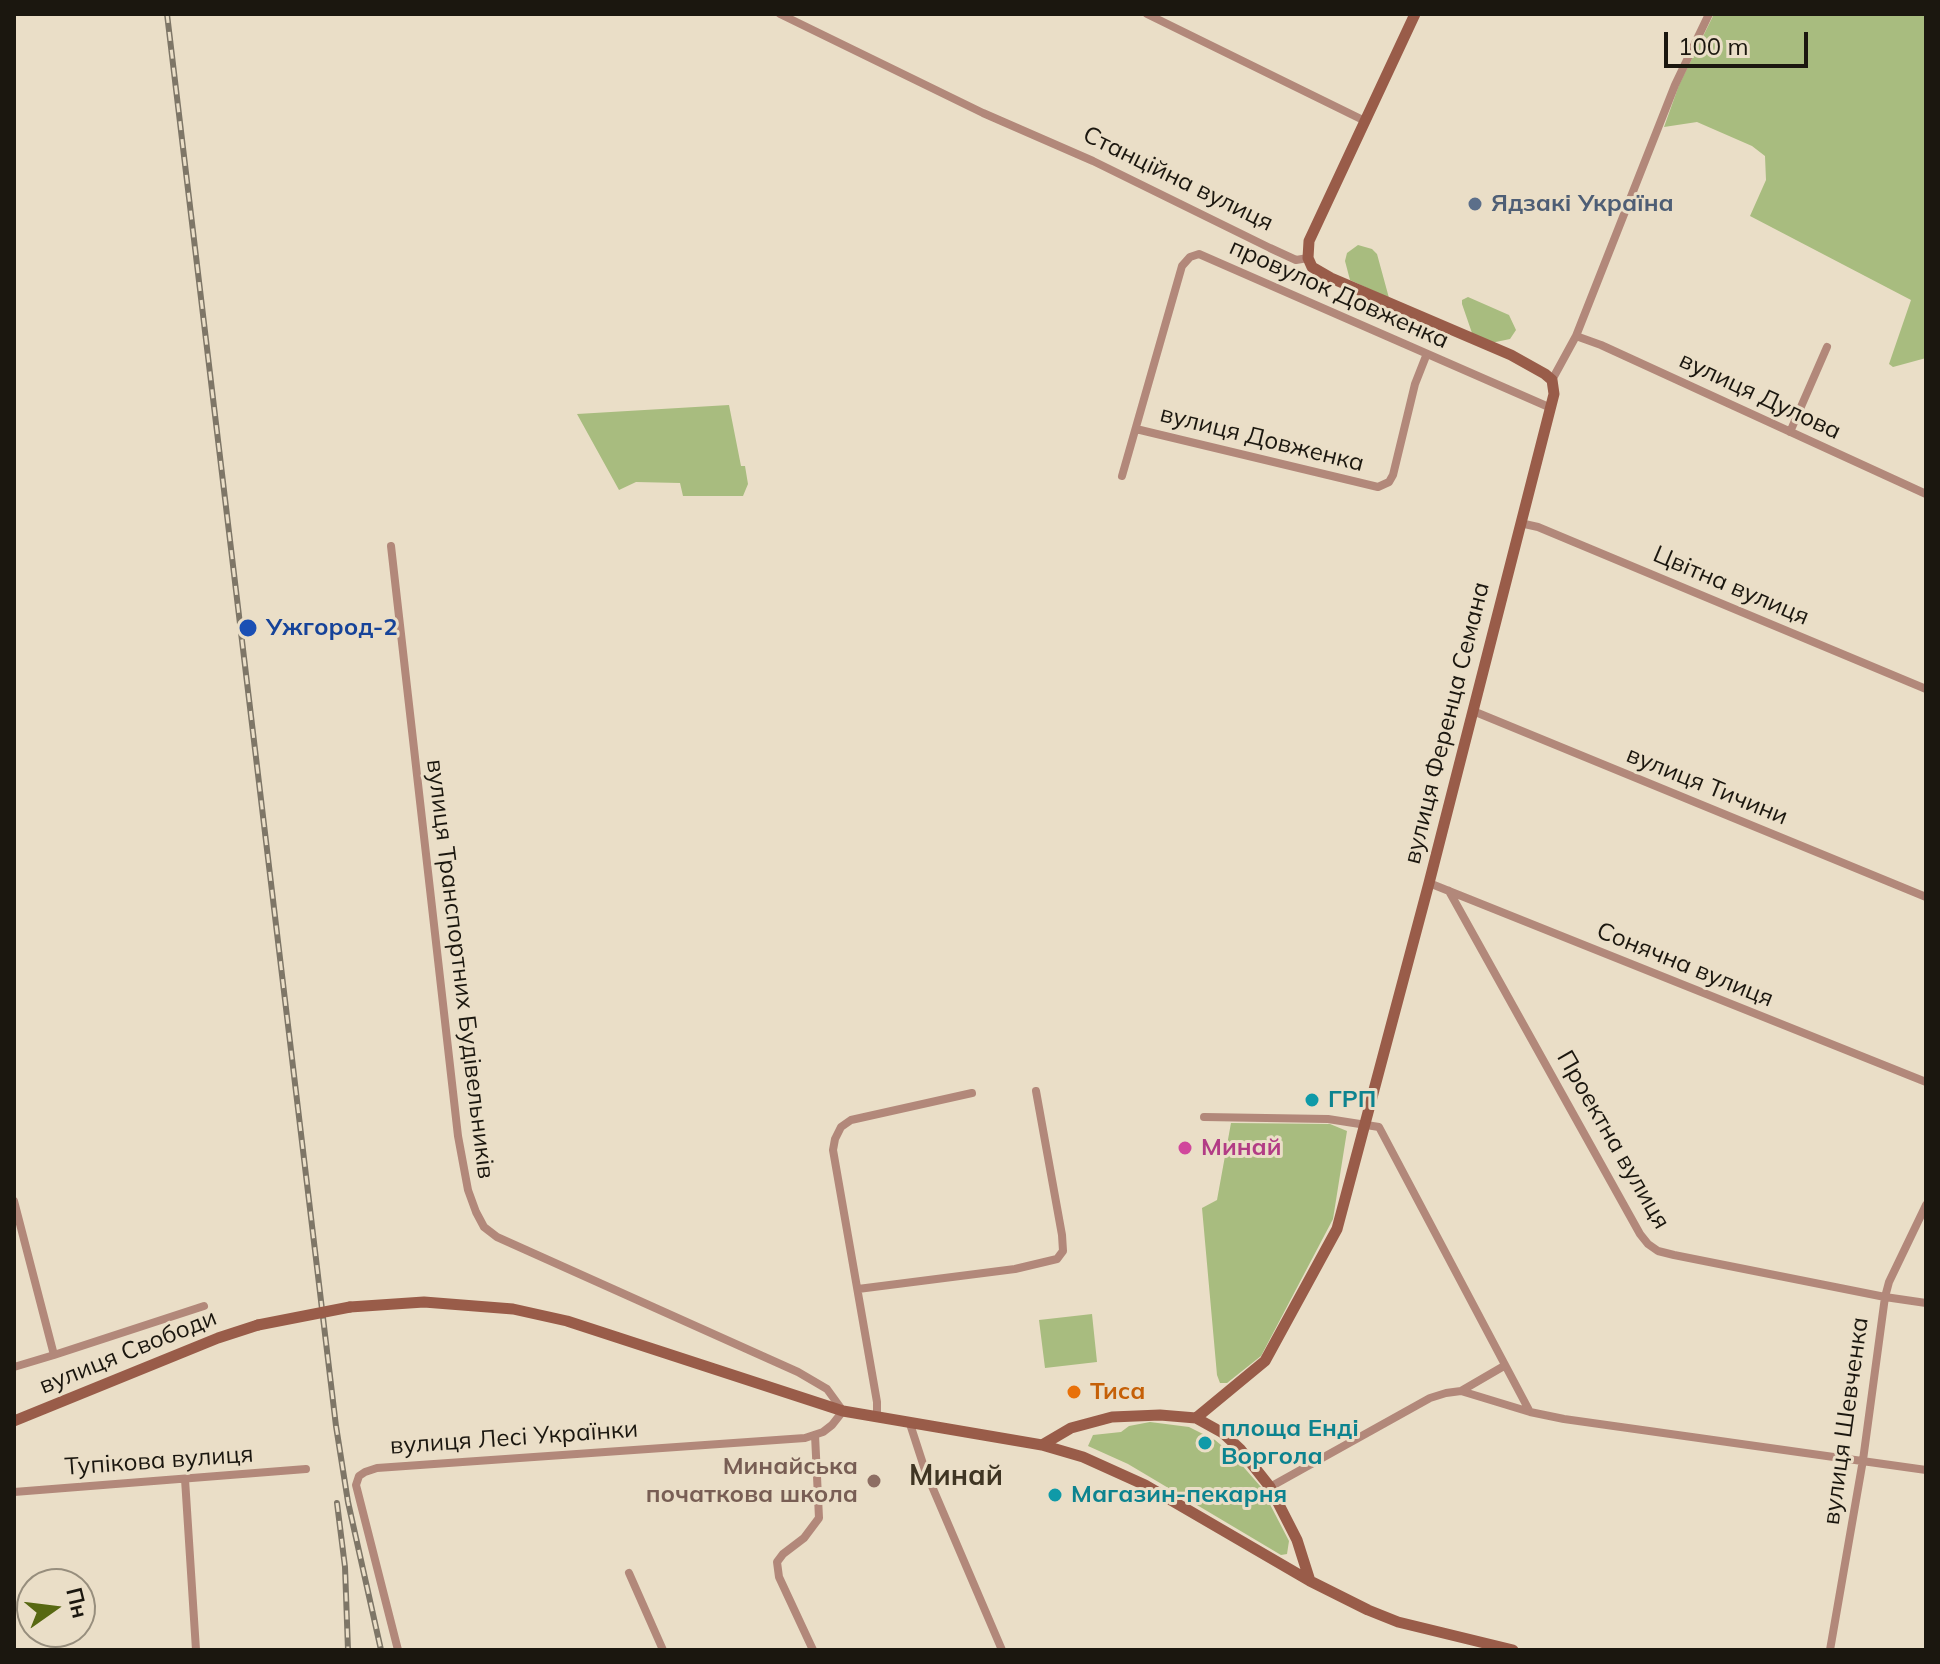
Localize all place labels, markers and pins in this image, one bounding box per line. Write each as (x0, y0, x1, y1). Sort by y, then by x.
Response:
place label: Ядзакі Україна (1491, 190, 1674, 218)
marker: Ядзакі Україна (1466, 195, 1484, 213)
place label: Ужгород-2 (266, 614, 398, 642)
marker: Ужгород-2 (237, 617, 259, 639)
place label: ГРП (1328, 1086, 1376, 1114)
marker: ГРП (1303, 1091, 1321, 1109)
place label: Минай (1201, 1134, 1281, 1162)
marker: Минай (1176, 1139, 1194, 1157)
place label: Тиса (1090, 1378, 1145, 1406)
marker: Тиса (1065, 1383, 1083, 1401)
place label: площа Енді Воргола (1221, 1415, 1359, 1471)
marker: площа Енді Воргола (1196, 1434, 1214, 1452)
place label: Минайська початкова школа (646, 1453, 858, 1509)
marker: Минайська початкова школа (865, 1472, 883, 1490)
place label: Магазин-пекарня (1071, 1481, 1287, 1509)
marker: Магазин-пекарня (1046, 1486, 1064, 1504)

